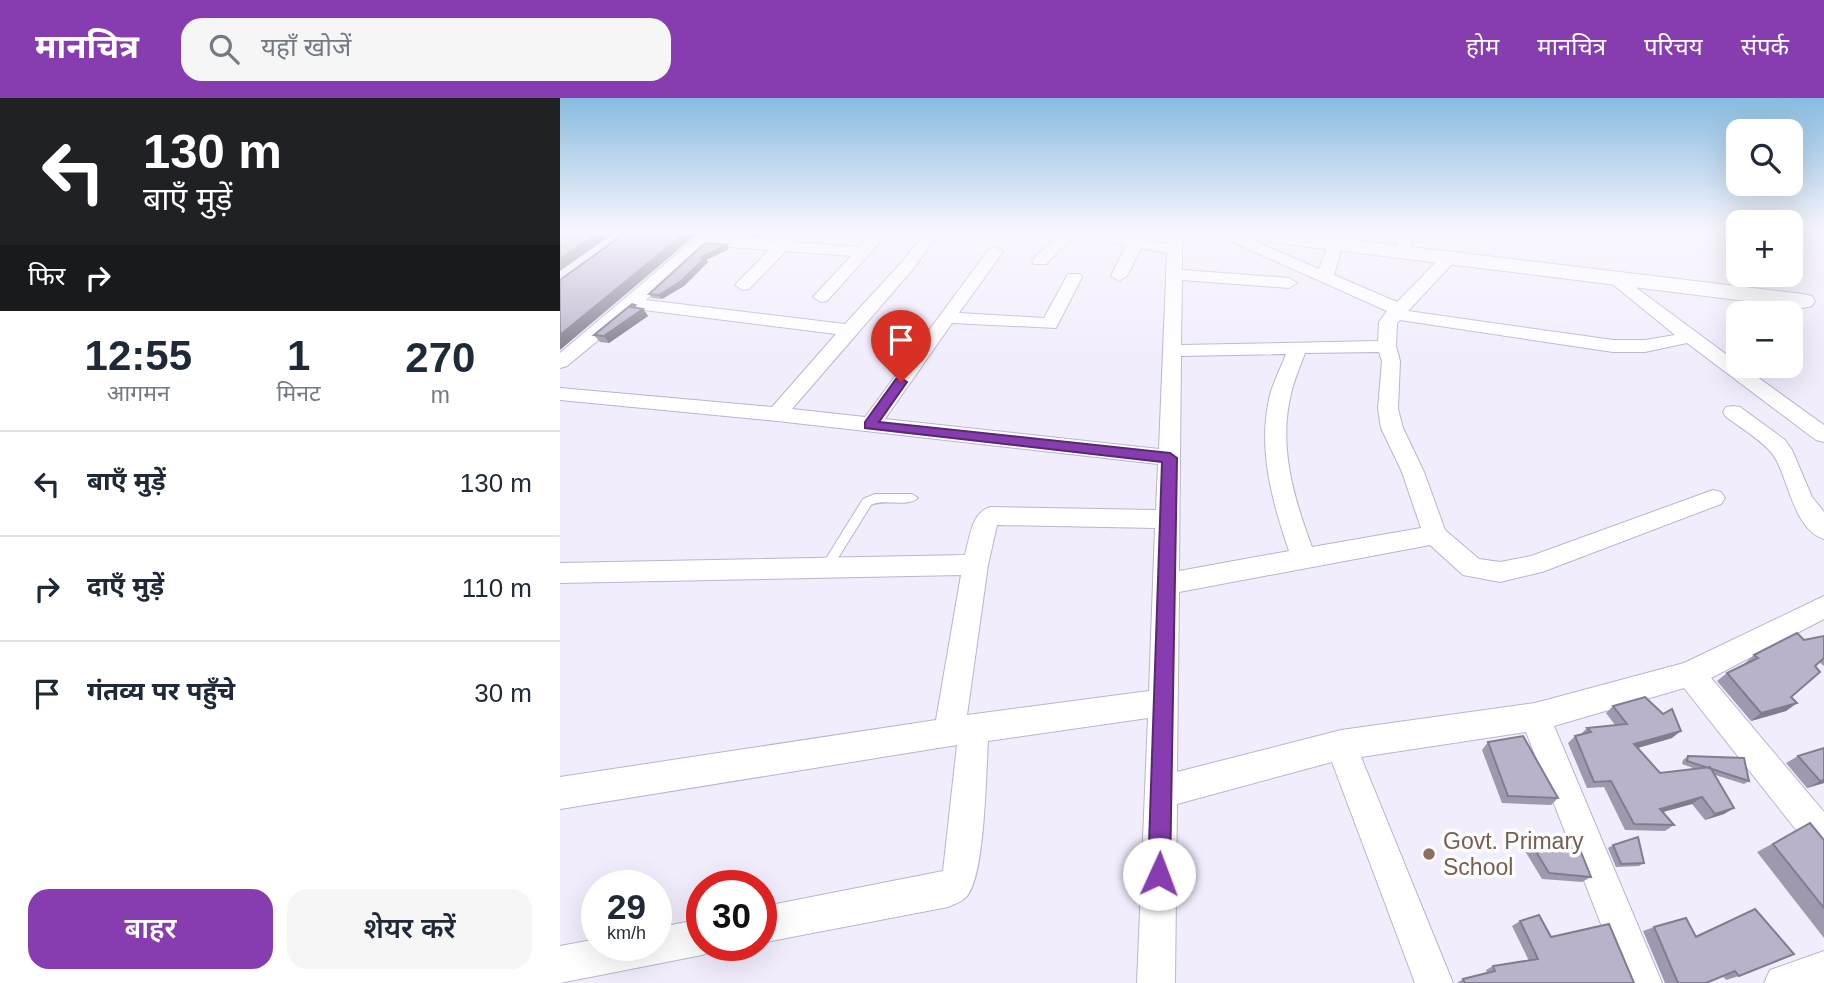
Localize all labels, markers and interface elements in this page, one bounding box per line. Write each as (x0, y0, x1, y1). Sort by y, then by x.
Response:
search box (181, 18, 671, 81)
text: मानचित्र (35, 28, 139, 65)
icon: search (205, 30, 243, 68)
text: यहाँ खोजें (261, 32, 351, 62)
text: होम (1466, 33, 1499, 60)
text: मानचित्र (1537, 33, 1606, 60)
text: परिचय (1644, 33, 1703, 60)
text: संपर्क (1741, 33, 1789, 60)
map controls (1726, 119, 1803, 378)
button: search (1726, 119, 1803, 196)
text: 130 m (143, 124, 282, 178)
icon: left (28, 126, 119, 217)
text: बाएँ मुड़ें (143, 181, 232, 217)
button: + (1726, 210, 1803, 287)
icon: right (79, 259, 117, 297)
text: फिर (28, 261, 65, 291)
button: − (1726, 301, 1803, 378)
pin (871, 310, 931, 382)
icon: arrive (882, 321, 920, 359)
text: 12:55 (85, 332, 192, 379)
text: 1 (287, 332, 310, 379)
text: 270 (405, 334, 475, 381)
text: आगमन (107, 380, 170, 406)
text: मिनट (277, 380, 321, 406)
text: m (431, 382, 450, 408)
icon: left (28, 465, 66, 503)
text: बाएँ मुड़ें (87, 466, 166, 496)
text: 130 m (460, 468, 532, 498)
icon: right (28, 570, 66, 608)
text: दाएँ मुड़ें (87, 571, 164, 601)
text: 110 m (462, 573, 532, 603)
icon: arrive (28, 675, 66, 713)
text: गंतव्य पर पहुँचे (87, 676, 235, 706)
text: 30 m (474, 678, 532, 708)
place label: Govt. Primary School (1443, 828, 1584, 880)
position arrow (1122, 837, 1196, 911)
marker: Govt. Primary School (1421, 846, 1437, 862)
speed limit sign: 30 (686, 870, 777, 961)
text: 29 (607, 887, 646, 926)
button: बाहर (28, 889, 273, 969)
button: शेयर करें (287, 889, 532, 969)
text: km/h (607, 923, 646, 943)

